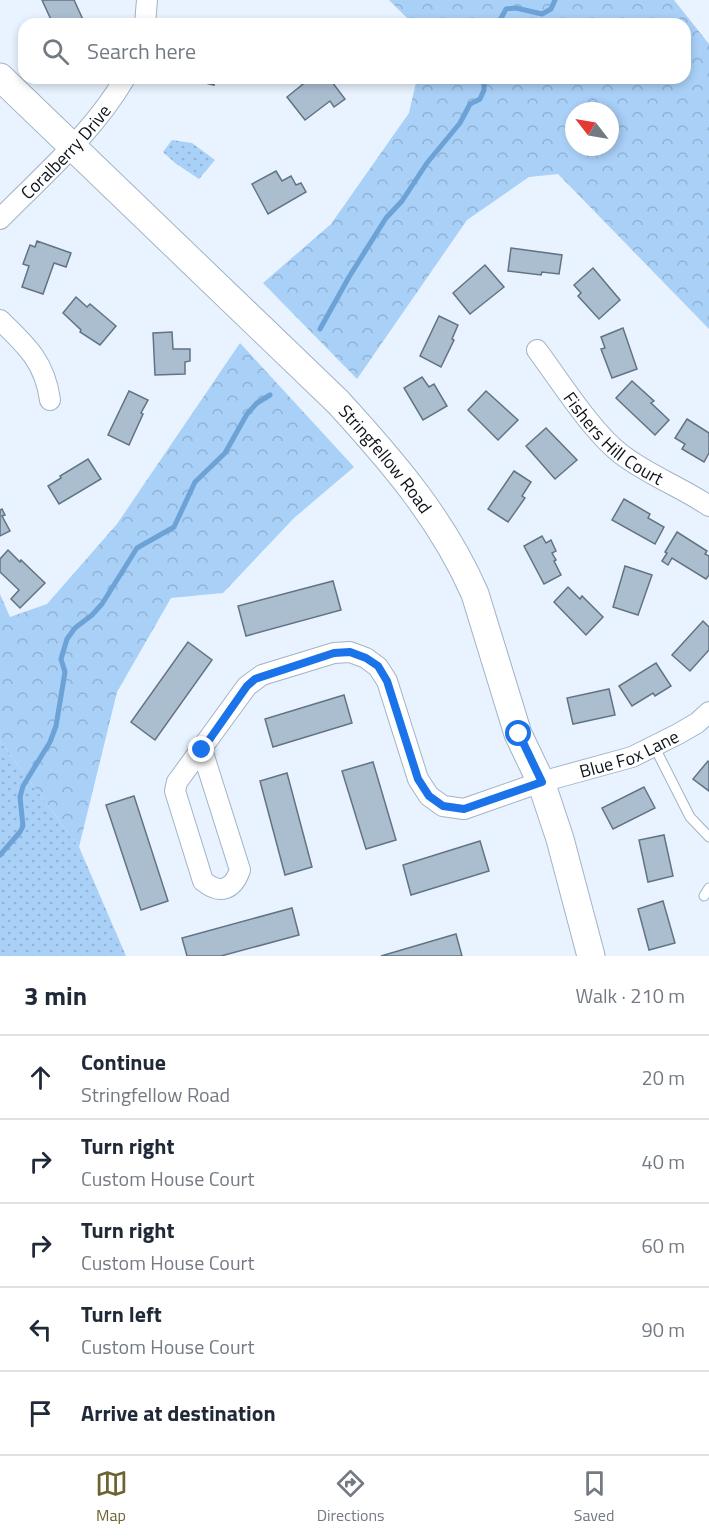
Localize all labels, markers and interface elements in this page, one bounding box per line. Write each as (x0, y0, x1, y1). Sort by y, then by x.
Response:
search box (18, 18, 691, 84)
text: Search here (87, 34, 196, 68)
icon: search (39, 35, 72, 68)
street label: Coralberry Drive (14, 98, 117, 205)
north arrow (565, 102, 619, 156)
street label: Fishers Hill Court (557, 386, 669, 492)
street label: Stringfellow Road (333, 398, 439, 519)
route start (505, 720, 531, 746)
street label: Blue Fox Lane (576, 722, 683, 784)
route end (188, 736, 214, 762)
text: 3 min (24, 976, 87, 1015)
text: Walk · 210 m (576, 980, 685, 1011)
text: Continue (81, 1045, 166, 1079)
icon: ahead (24, 1061, 57, 1094)
text: 20 m (641, 1062, 685, 1093)
text: Stringfellow Road (81, 1079, 230, 1110)
text: Turn right (81, 1129, 175, 1163)
icon: right (24, 1145, 57, 1178)
text: 40 m (641, 1146, 685, 1177)
text: Custom House Court (81, 1163, 254, 1194)
text: Turn right (81, 1213, 175, 1247)
icon: right (24, 1229, 57, 1262)
text: 60 m (641, 1230, 685, 1261)
text: Custom House Court (81, 1247, 254, 1278)
text: Turn left (81, 1297, 162, 1331)
icon: left (24, 1313, 57, 1346)
text: 90 m (641, 1314, 685, 1345)
text: Custom House Court (81, 1331, 254, 1362)
text: Arrive at destination (81, 1396, 276, 1430)
icon: arrive (24, 1397, 57, 1430)
tab: Map (95, 1467, 128, 1527)
tab: Directions (317, 1467, 385, 1527)
tab: Saved (574, 1467, 614, 1527)

